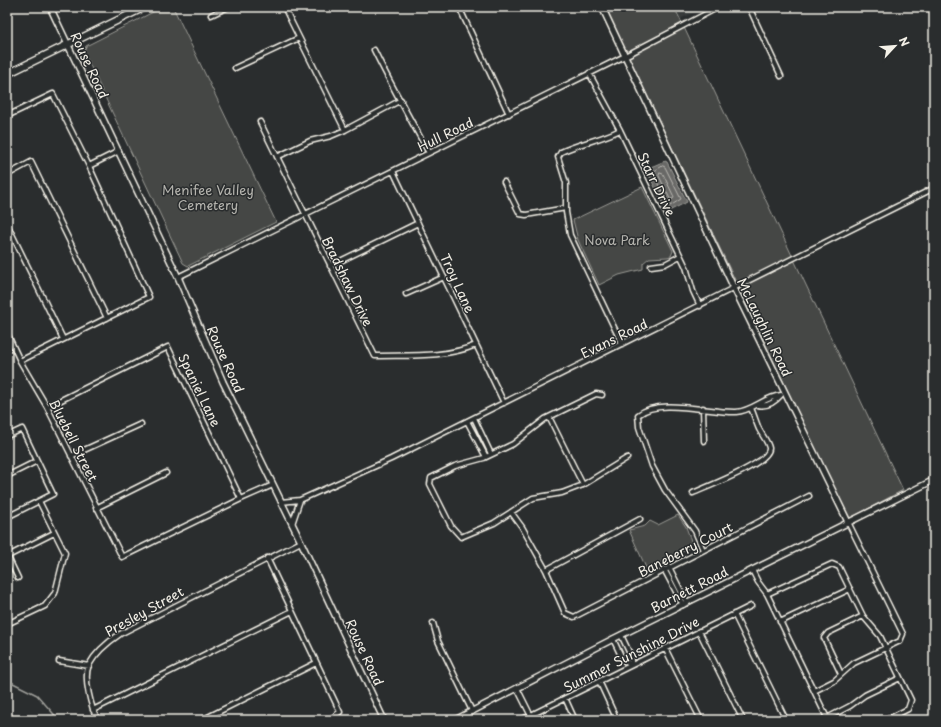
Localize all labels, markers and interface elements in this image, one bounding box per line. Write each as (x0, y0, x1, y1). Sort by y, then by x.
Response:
north arrow (875, 26, 915, 66)
street label: Rouse Road (66, 29, 114, 101)
text: N (895, 34, 914, 49)
street label: Hull Road (414, 112, 476, 156)
street label: Starr Drive (633, 149, 681, 219)
park label: Menifee Valley Cemetery (162, 180, 254, 214)
park label: Nova Park (584, 230, 650, 249)
street label: Bradshaw Drive (318, 233, 378, 329)
street label: Troy Lane (436, 250, 480, 316)
street label: McLaughlin Road (733, 274, 797, 380)
street label: Evans Road (577, 314, 651, 362)
street label: Rouse Road (203, 322, 249, 396)
street label: Spaniel Lane (174, 350, 226, 430)
street label: Bluebell Street (45, 395, 103, 485)
street label: Baneberry Court (634, 517, 736, 581)
street label: Barnett Road (647, 561, 731, 617)
street label: Presley Street (101, 581, 187, 641)
street label: Summer Sunshine Drive (560, 611, 702, 697)
street label: Rouse Road (341, 616, 389, 688)

